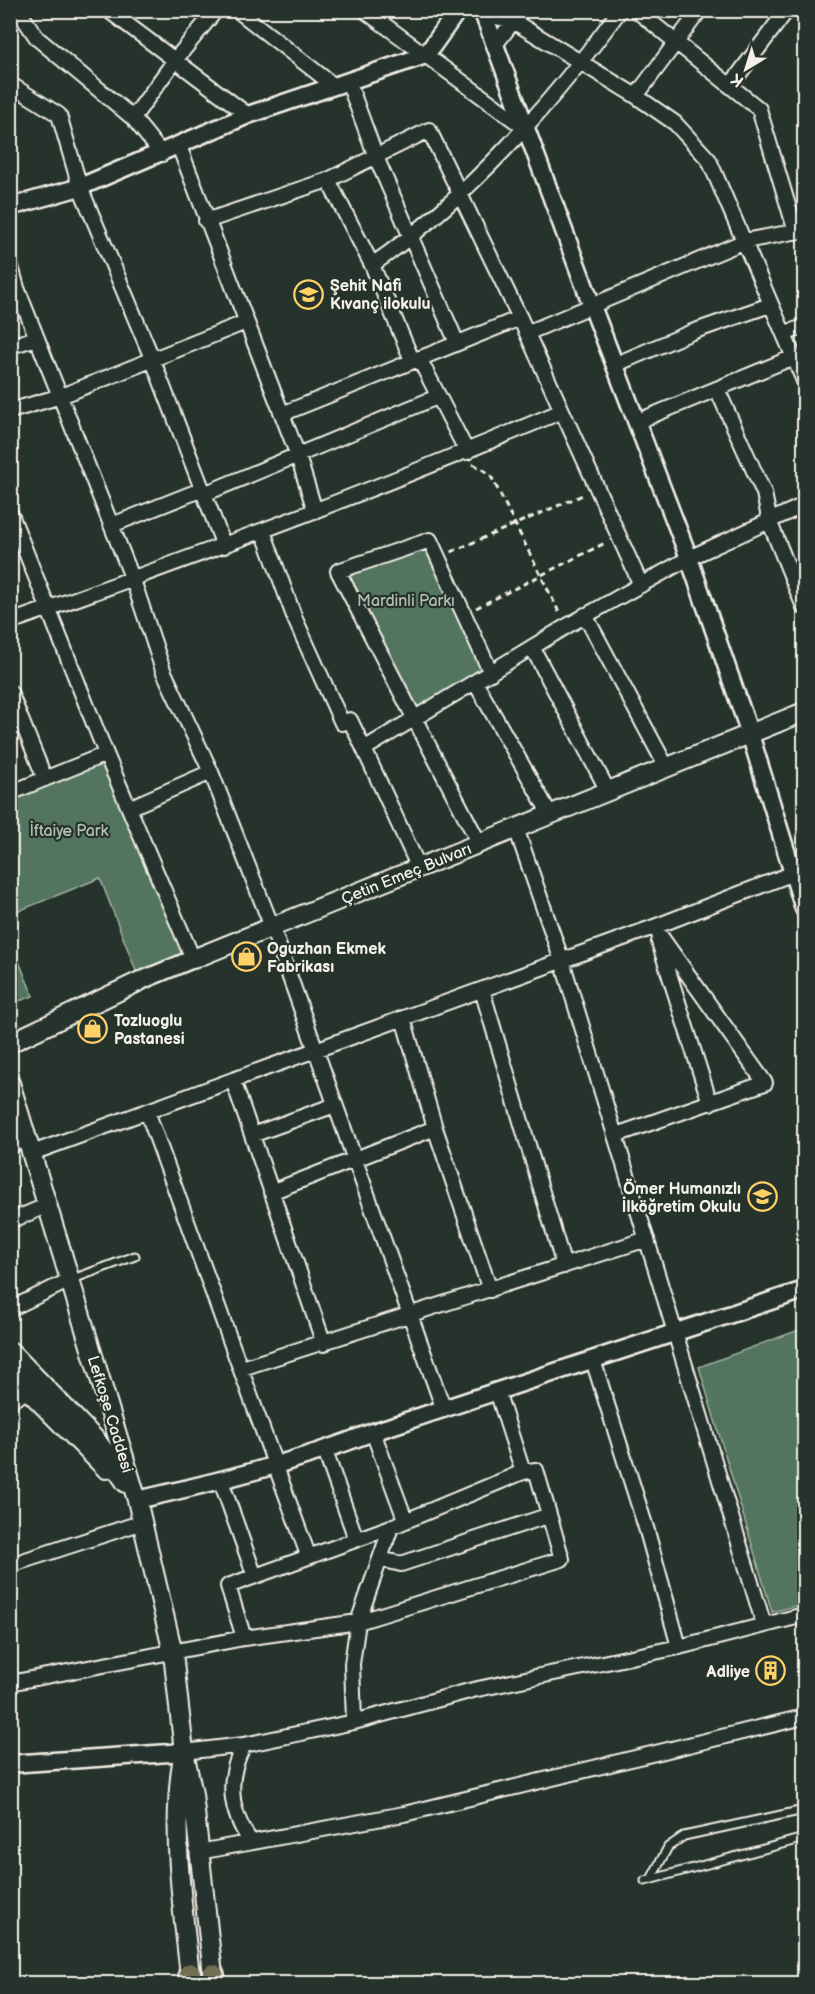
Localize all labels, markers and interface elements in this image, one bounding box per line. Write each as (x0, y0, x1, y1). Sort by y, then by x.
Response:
north arrow (716, 39, 776, 99)
text: K (727, 69, 748, 90)
place label: Şehit Nafi Kıvanç ilokulu (330, 277, 431, 314)
school or university icon: Şehit Nafi Kıvanç ilokulu (293, 278, 325, 310)
park label: Mardinli Parkı (357, 592, 455, 611)
park label: İftaiye Park (30, 820, 109, 841)
street label: Çetin Emeç Bulvarı (339, 840, 474, 909)
place label: Oguzhan Ekmek Fabrikası (267, 940, 386, 977)
shop icon: Oguzhan Ekmek Fabrikası (230, 941, 262, 973)
place label: Tozluoglu Pastanesi (114, 1012, 185, 1049)
shop icon: Tozluoglu Pastanesi (77, 1013, 109, 1045)
place label: Ömer Humanızlı İlköğretim Okulu (622, 1178, 741, 1217)
school or university icon: Ömer Humanızlı İlköğretim Okulu (746, 1181, 778, 1213)
street label: Lefkoşe Caddesi (83, 1354, 136, 1475)
building icon: Adliye (755, 1655, 787, 1687)
place label: Adliye (706, 1663, 750, 1682)

